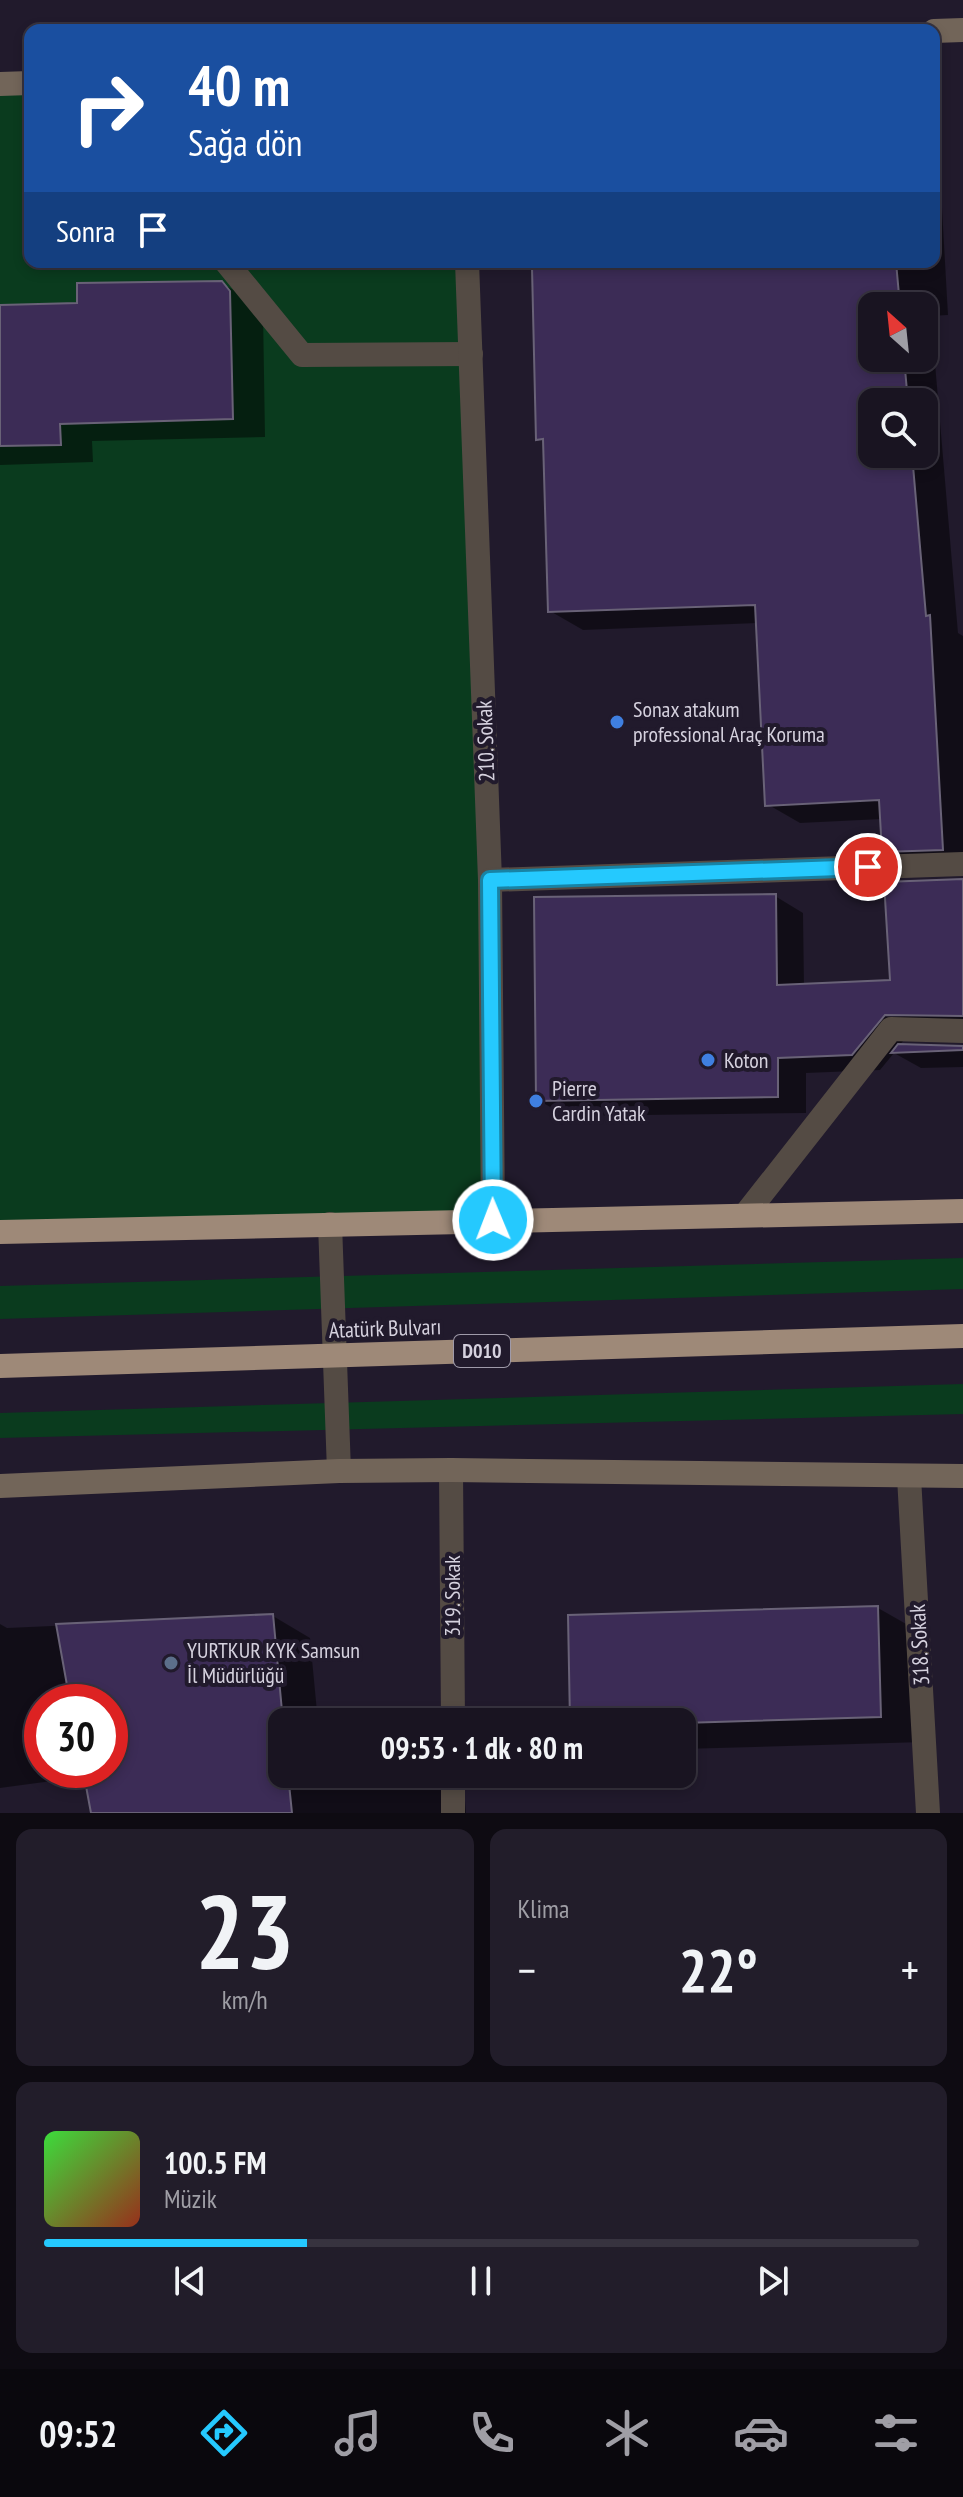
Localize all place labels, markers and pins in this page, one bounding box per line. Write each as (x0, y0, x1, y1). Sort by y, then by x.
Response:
place label: Sonax atakum professional Araç Koruma (633, 695, 825, 748)
marker: Sonax atakum professional Araç Koruma (608, 713, 626, 731)
pin (834, 833, 902, 901)
place label: Koton (724, 1046, 769, 1074)
marker: Koton (699, 1051, 717, 1069)
place label: Pierre Cardin Yatak (552, 1074, 646, 1127)
marker: Pierre Cardin Yatak (527, 1092, 545, 1110)
place label: YURTKUR KYK Samsun İl Müdürlüğü (187, 1636, 360, 1689)
marker: YURTKUR KYK Samsun İl Müdürlüğü (162, 1654, 180, 1672)

